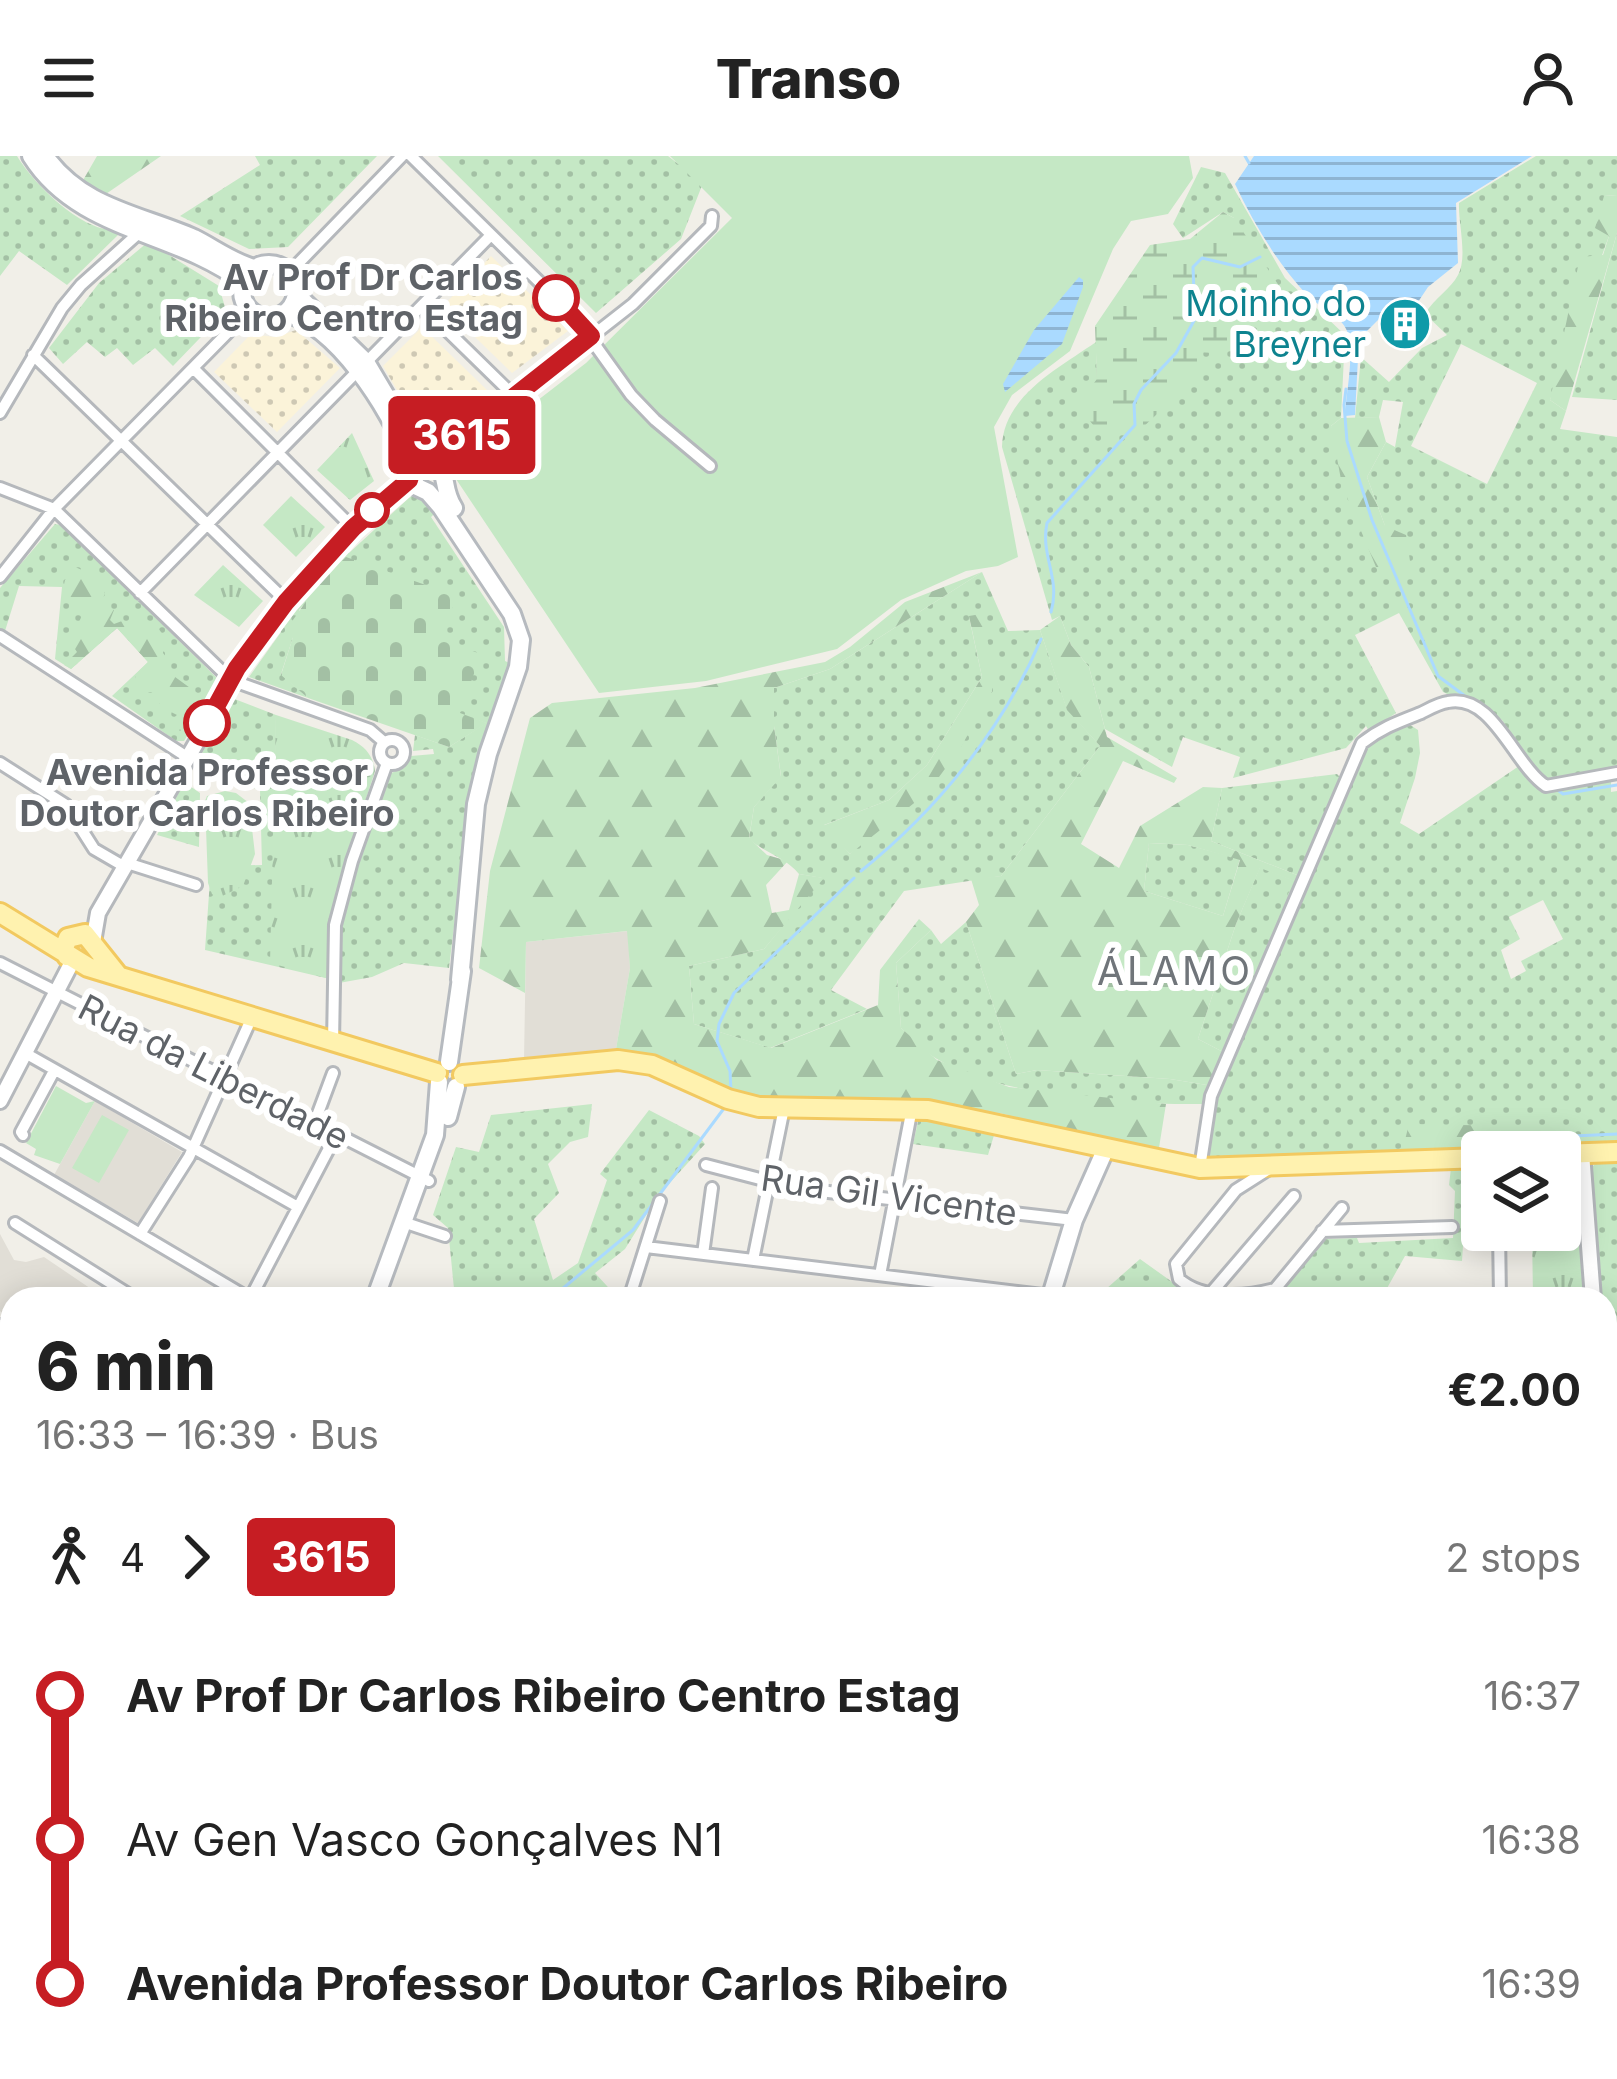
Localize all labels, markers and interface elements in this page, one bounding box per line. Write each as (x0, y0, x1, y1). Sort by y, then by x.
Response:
icon: menu (36, 45, 102, 111)
icon: person (1515, 45, 1581, 111)
text: Transo (716, 46, 901, 111)
place label: Av Prof Dr Carlos Ribeiro Centro Estag (164, 255, 523, 340)
marker: Av Prof Dr Carlos Ribeiro Centro Estag (534, 276, 578, 320)
place label: Moinho do Breyner (1185, 281, 1366, 366)
building icon: Moinho do Breyner (1377, 296, 1433, 352)
line badge: 3615 (378, 396, 546, 474)
text: 3615 (412, 409, 512, 460)
unlabelled marker (356, 494, 388, 526)
marker: Avenida Professor Doutor Carlos Ribeiro (185, 701, 229, 745)
place label: Avenida Professor Doutor Carlos Ribeiro (19, 750, 395, 835)
district label: ÁLAMO (1097, 947, 1253, 994)
street label: Rua da Liberdade (71, 985, 357, 1159)
map controls (1461, 1131, 1581, 1251)
button: layers (1461, 1131, 1581, 1251)
street label: Rua Gil Vicente (758, 1155, 1020, 1235)
text: 6 min (36, 1326, 216, 1406)
text: €2.00 (1447, 1362, 1581, 1417)
text: 16:33 – 16:39 · Bus (36, 1411, 379, 1458)
icon: walk (36, 1524, 102, 1590)
icon: forward (163, 1524, 229, 1590)
text: 3615 (271, 1531, 371, 1582)
text: 4 (120, 1534, 145, 1581)
text: 2 stops (1445, 1534, 1581, 1581)
text: Av Prof Dr Carlos Ribeiro Centro Estag (126, 1668, 961, 1723)
text: 16:37 (1484, 1672, 1581, 1719)
text: Av Gen Vasco Gonçalves N1 (126, 1812, 723, 1867)
text: 16:38 (1482, 1816, 1581, 1863)
text: Avenida Professor Doutor Carlos Ribeiro (126, 1956, 1008, 2011)
text: 16:39 (1481, 1960, 1581, 2007)

